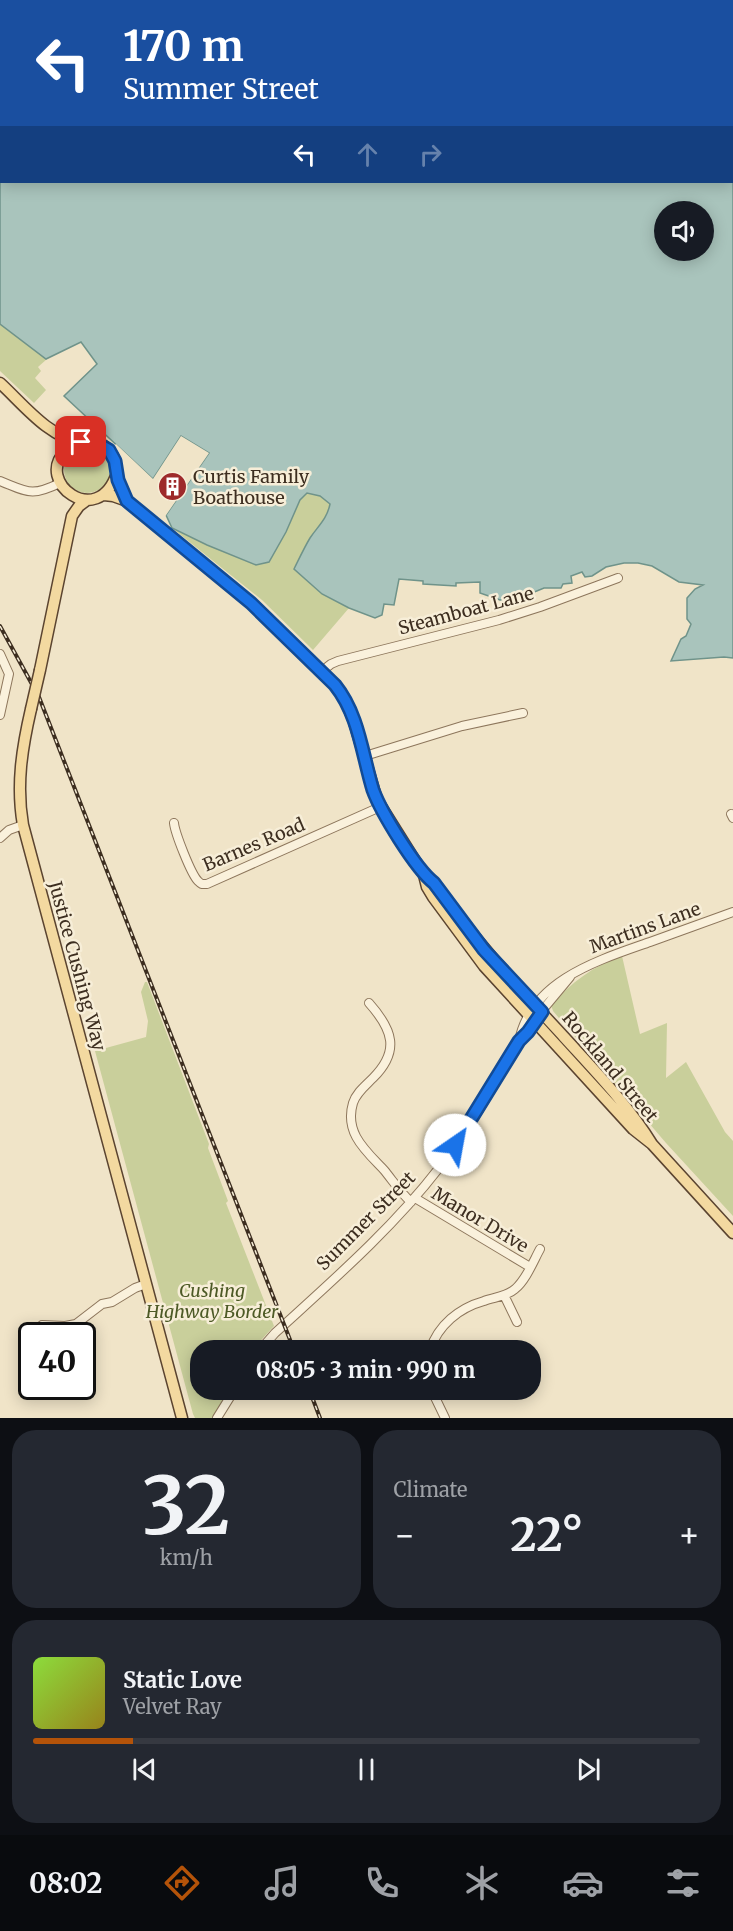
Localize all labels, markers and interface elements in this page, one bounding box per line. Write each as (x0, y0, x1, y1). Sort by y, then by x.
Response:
text: 170 m (123, 20, 244, 72)
icon: left (24, 24, 102, 102)
text: Summer Street (123, 72, 319, 106)
icon: left (288, 138, 321, 171)
icon: ahead (351, 138, 384, 171)
icon: right (414, 138, 447, 171)
map controls (654, 201, 714, 261)
button: sound (654, 201, 714, 261)
pin (55, 416, 106, 467)
icon: arrive (64, 425, 97, 458)
place label: Curtis Family Boathouse (193, 465, 310, 509)
building icon: Curtis Family Boathouse (156, 471, 188, 503)
street label: Steamboat Lane (396, 581, 536, 640)
street label: Barnes Road (199, 813, 308, 876)
street label: Justice Cushing Way (44, 878, 111, 1054)
street label: Martins Lane (586, 897, 703, 958)
street label: Rockland Street (557, 1007, 663, 1127)
position arrow (423, 1113, 487, 1177)
street label: Summer Street (311, 1166, 420, 1275)
street label: Manor Drive (428, 1182, 533, 1257)
park label: Cushing Highway Border (145, 1279, 279, 1323)
speed limit sign: 40 (18, 1322, 96, 1400)
text: 08:05 · 3 min · 990 m (256, 1356, 475, 1384)
text: 32 (142, 1457, 230, 1555)
text: Climate (394, 1477, 468, 1502)
text: 22° (510, 1507, 583, 1563)
text: − (394, 1515, 416, 1556)
text: + (678, 1515, 700, 1556)
text: km/h (160, 1545, 213, 1570)
text: Static Love (123, 1666, 242, 1694)
text: Velvet Ray (123, 1694, 222, 1719)
icon: previous (128, 1753, 161, 1786)
icon: pause (350, 1753, 383, 1786)
icon: next (572, 1753, 605, 1786)
icon: directions (161, 1862, 203, 1904)
icon: music (261, 1862, 303, 1904)
icon: phone (361, 1862, 403, 1904)
icon: climate (461, 1862, 503, 1904)
icon: car (562, 1862, 604, 1904)
icon: filters (662, 1862, 704, 1904)
text: 08:02 (29, 1866, 103, 1900)

